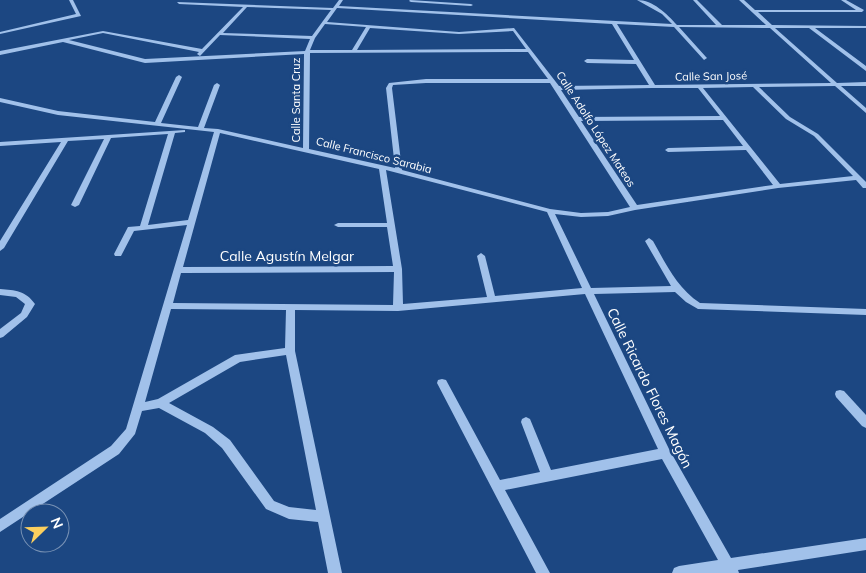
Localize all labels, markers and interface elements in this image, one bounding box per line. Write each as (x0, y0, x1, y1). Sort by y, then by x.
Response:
street label: Calle Santa Cruz (289, 57, 303, 142)
street label: Calle Adolfo López Mateos (553, 68, 639, 190)
street label: Calle San José (675, 68, 747, 84)
street label: Calle Francisco Sarabia (315, 134, 433, 176)
street label: Calle Agustín Melgar (220, 247, 355, 265)
street label: Calle Ricardo Flores Magón (603, 305, 697, 471)
north arrow (20, 503, 70, 553)
text: N (47, 515, 67, 531)

